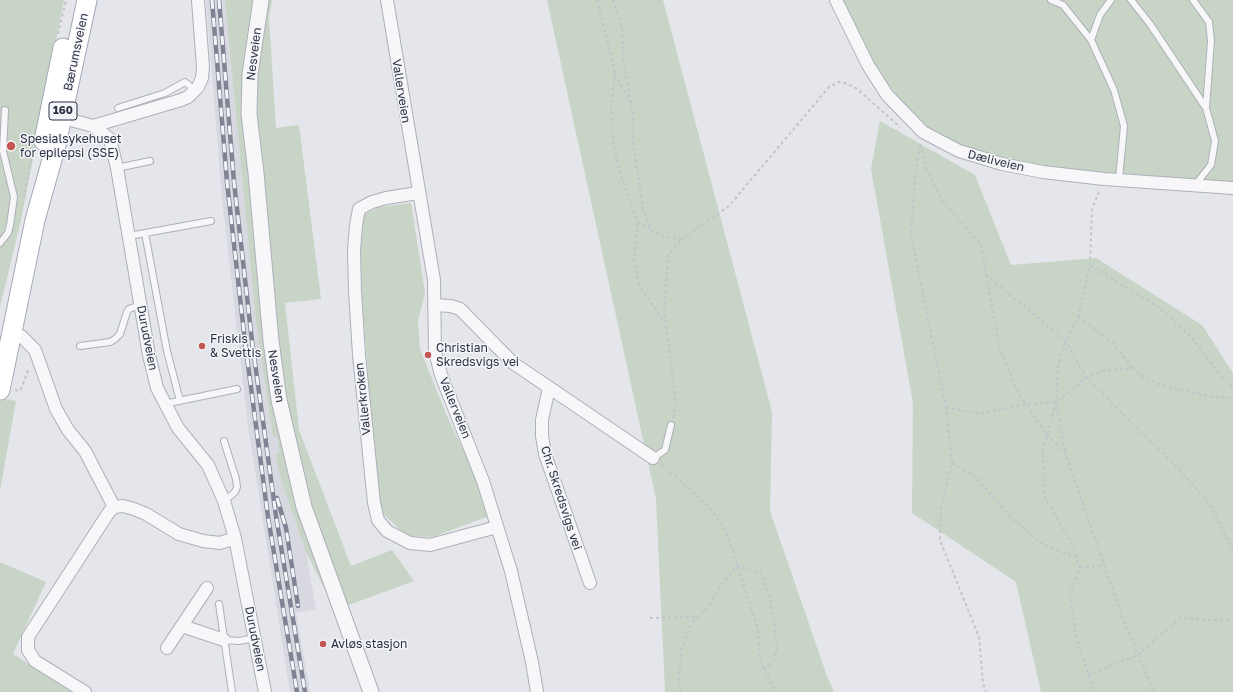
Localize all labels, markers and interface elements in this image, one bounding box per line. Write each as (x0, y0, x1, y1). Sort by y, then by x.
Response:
street label: Bærumsveien (61, 12, 91, 92)
street label: Nesveien (244, 27, 264, 81)
street label: Vallerveien (389, 58, 413, 124)
road number: 160 (49, 102, 77, 120)
place label: Spesialsykehuset for epilepsi (SSE) (20, 132, 122, 160)
marker: Spesialsykehuset for epilepsi (SSE) (5, 140, 17, 152)
street label: Dæliveien (966, 147, 1026, 175)
street label: Durudveien (134, 304, 160, 372)
place label: Friskis & Svettis (210, 332, 261, 360)
marker: Friskis & Svettis (197, 341, 207, 351)
place label: Christian Skredsvigs vei (436, 341, 519, 369)
street label: Nesveien (265, 348, 287, 404)
marker: Christian Skredsvigs vei (423, 350, 433, 360)
street label: Vallerkroken (352, 362, 374, 436)
street label: Vallerveien (436, 375, 474, 441)
street label: Chr. Skredsvigs vei (537, 444, 585, 552)
street label: Durudveien (242, 605, 268, 673)
place label: Avløs stasjon (331, 637, 407, 651)
marker: Avløs stasjon (318, 639, 328, 649)

